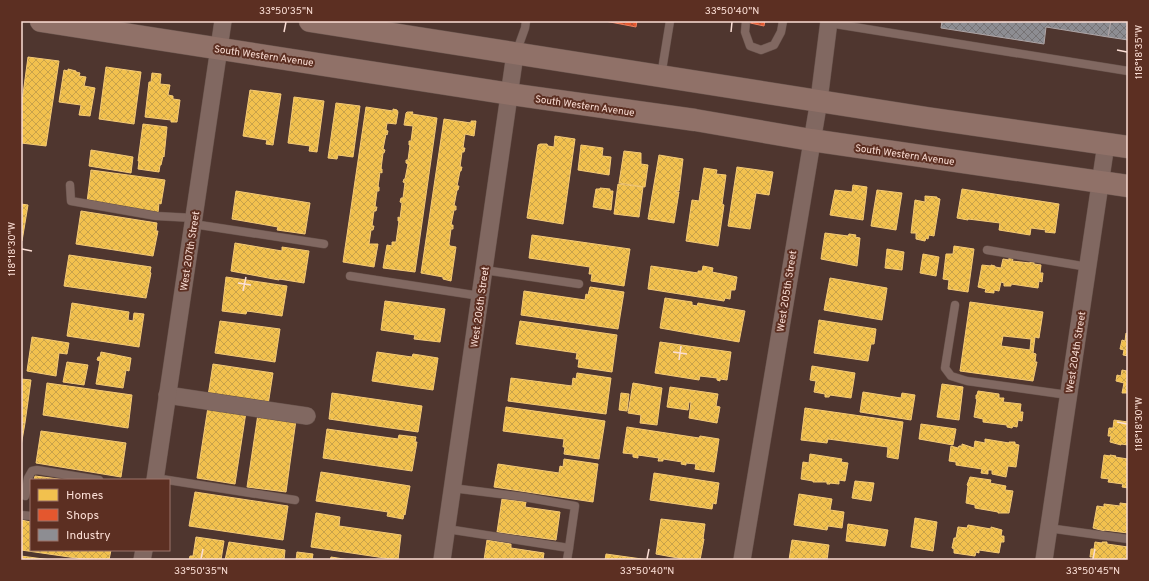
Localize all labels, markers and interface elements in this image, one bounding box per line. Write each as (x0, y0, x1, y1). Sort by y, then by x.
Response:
text: 33°50'35"N (259, 5, 313, 18)
text: 33°50'40"N (705, 5, 759, 18)
text: 118°18'35"W (1133, 25, 1146, 79)
street label: South Western Avenue (213, 43, 314, 70)
street label: South Western Avenue (534, 93, 635, 120)
street label: South Western Avenue (854, 142, 955, 169)
street label: West 207th Street (178, 210, 203, 292)
text: 118°18'30"W (6, 222, 19, 276)
street label: West 205th Street (775, 249, 800, 333)
street label: West 206th Street (468, 266, 493, 349)
street label: West 204th Street (1064, 310, 1089, 394)
text: 118°18'30"W (1133, 397, 1146, 451)
legend (30, 479, 170, 551)
text: Homes (66, 488, 103, 504)
text: Shops (66, 508, 99, 524)
text: Industry (66, 528, 111, 544)
text: 33°50'35"N (174, 565, 228, 578)
text: 33°50'40"N (620, 565, 674, 578)
text: 33°50'45"N (1066, 565, 1120, 578)

